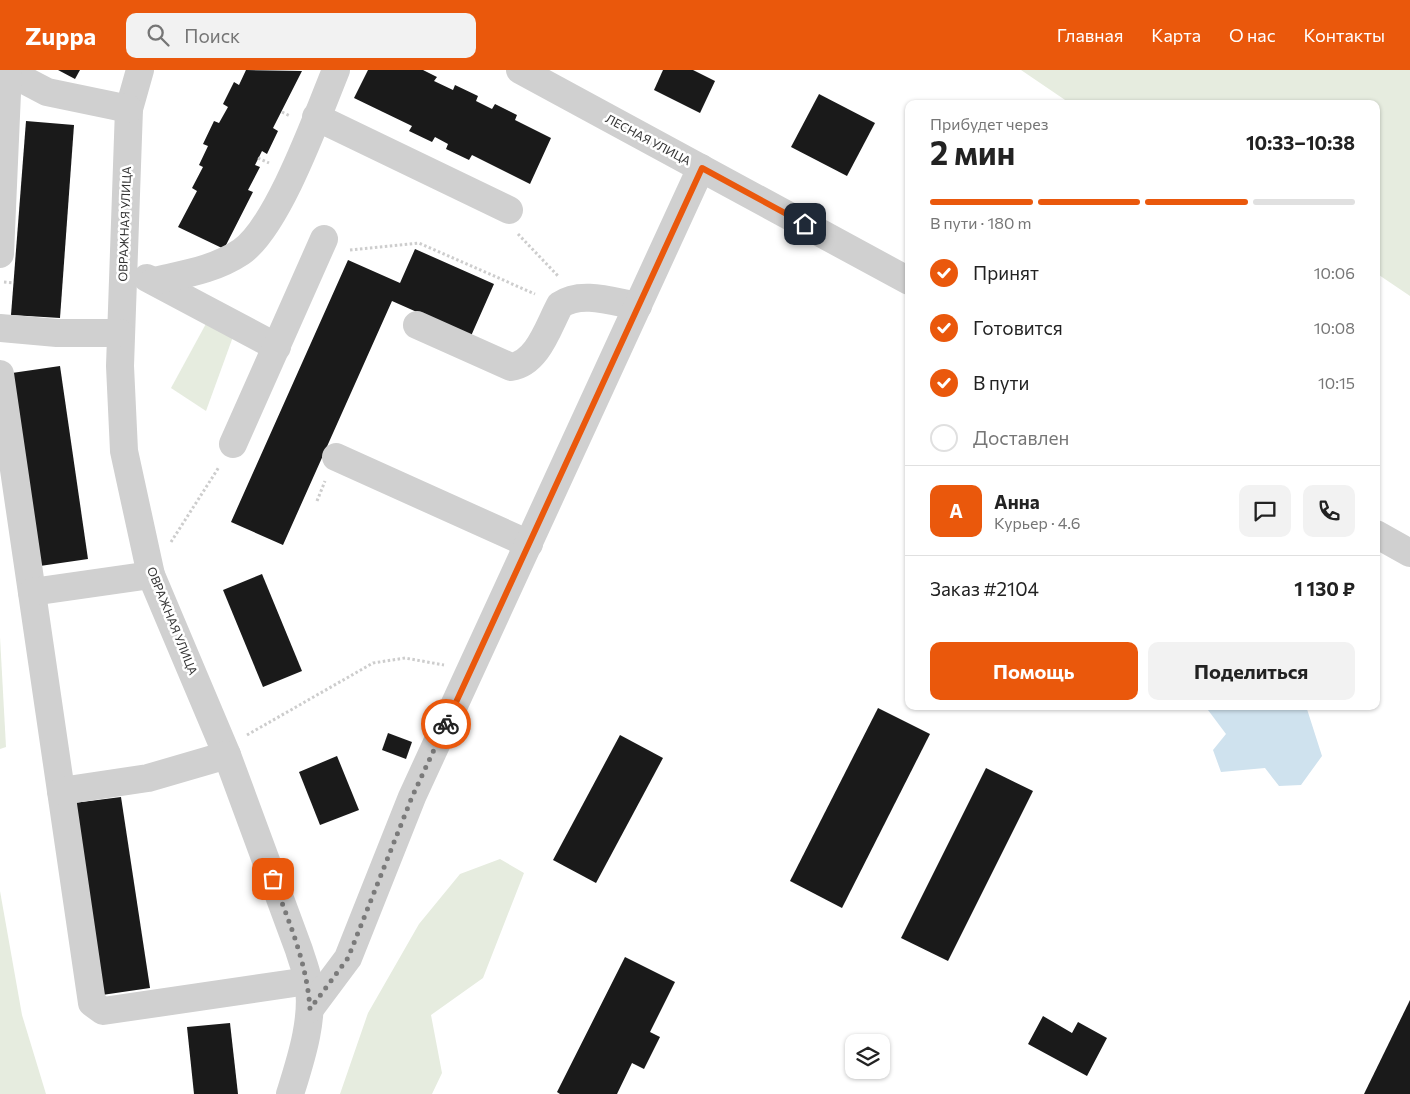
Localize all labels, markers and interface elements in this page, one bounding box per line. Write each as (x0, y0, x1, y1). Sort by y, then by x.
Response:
search box (126, 13, 476, 58)
text: Zuppa (25, 21, 96, 50)
icon: search (144, 21, 172, 49)
text: Поиск (184, 24, 240, 47)
text: Главная (1057, 24, 1123, 46)
text: Карта (1151, 24, 1201, 46)
text: О нас (1229, 24, 1276, 46)
text: Контакты (1304, 24, 1385, 46)
street label: ЛЕСНАЯ УЛИЦА (603, 111, 693, 167)
text: Прибудет через (930, 114, 1049, 133)
text: 10:33–10:38 (1246, 131, 1355, 154)
text: 2 мин (930, 132, 1015, 172)
street label: ОВРАЖНАЯ УЛИЦА (115, 166, 133, 282)
pin (784, 203, 826, 245)
icon: home (791, 210, 819, 238)
text: В пути · 180 m (930, 213, 1031, 232)
icon: check (930, 259, 958, 287)
text: Принят (973, 261, 1039, 284)
text: 10:06 (1314, 263, 1355, 282)
icon: check (930, 314, 958, 342)
text: Готовится (973, 316, 1063, 339)
text: 10:08 (1314, 318, 1355, 337)
icon: check (930, 369, 958, 397)
text: В пути (973, 371, 1029, 394)
text: 10:15 (1318, 373, 1355, 392)
text: Доставлен (973, 426, 1069, 449)
button: chat (1239, 485, 1291, 537)
button: phone (1303, 485, 1355, 537)
text: Анна (994, 490, 1040, 513)
text: А (949, 499, 963, 522)
text: Курьер · 4.6 (994, 513, 1080, 532)
street label: ОВРАЖНАЯ УЛИЦА (145, 565, 201, 677)
text: Заказ #2104 (930, 577, 1039, 600)
text: 1 130 ₽ (1294, 577, 1355, 600)
button: Помощь (930, 642, 1138, 700)
button: Поделиться (1148, 642, 1355, 700)
courier (421, 699, 471, 749)
icon: bike (432, 710, 460, 738)
pin (252, 858, 294, 900)
icon: bag (259, 865, 287, 893)
map controls (845, 1034, 890, 1079)
button: layers (845, 1034, 890, 1079)

